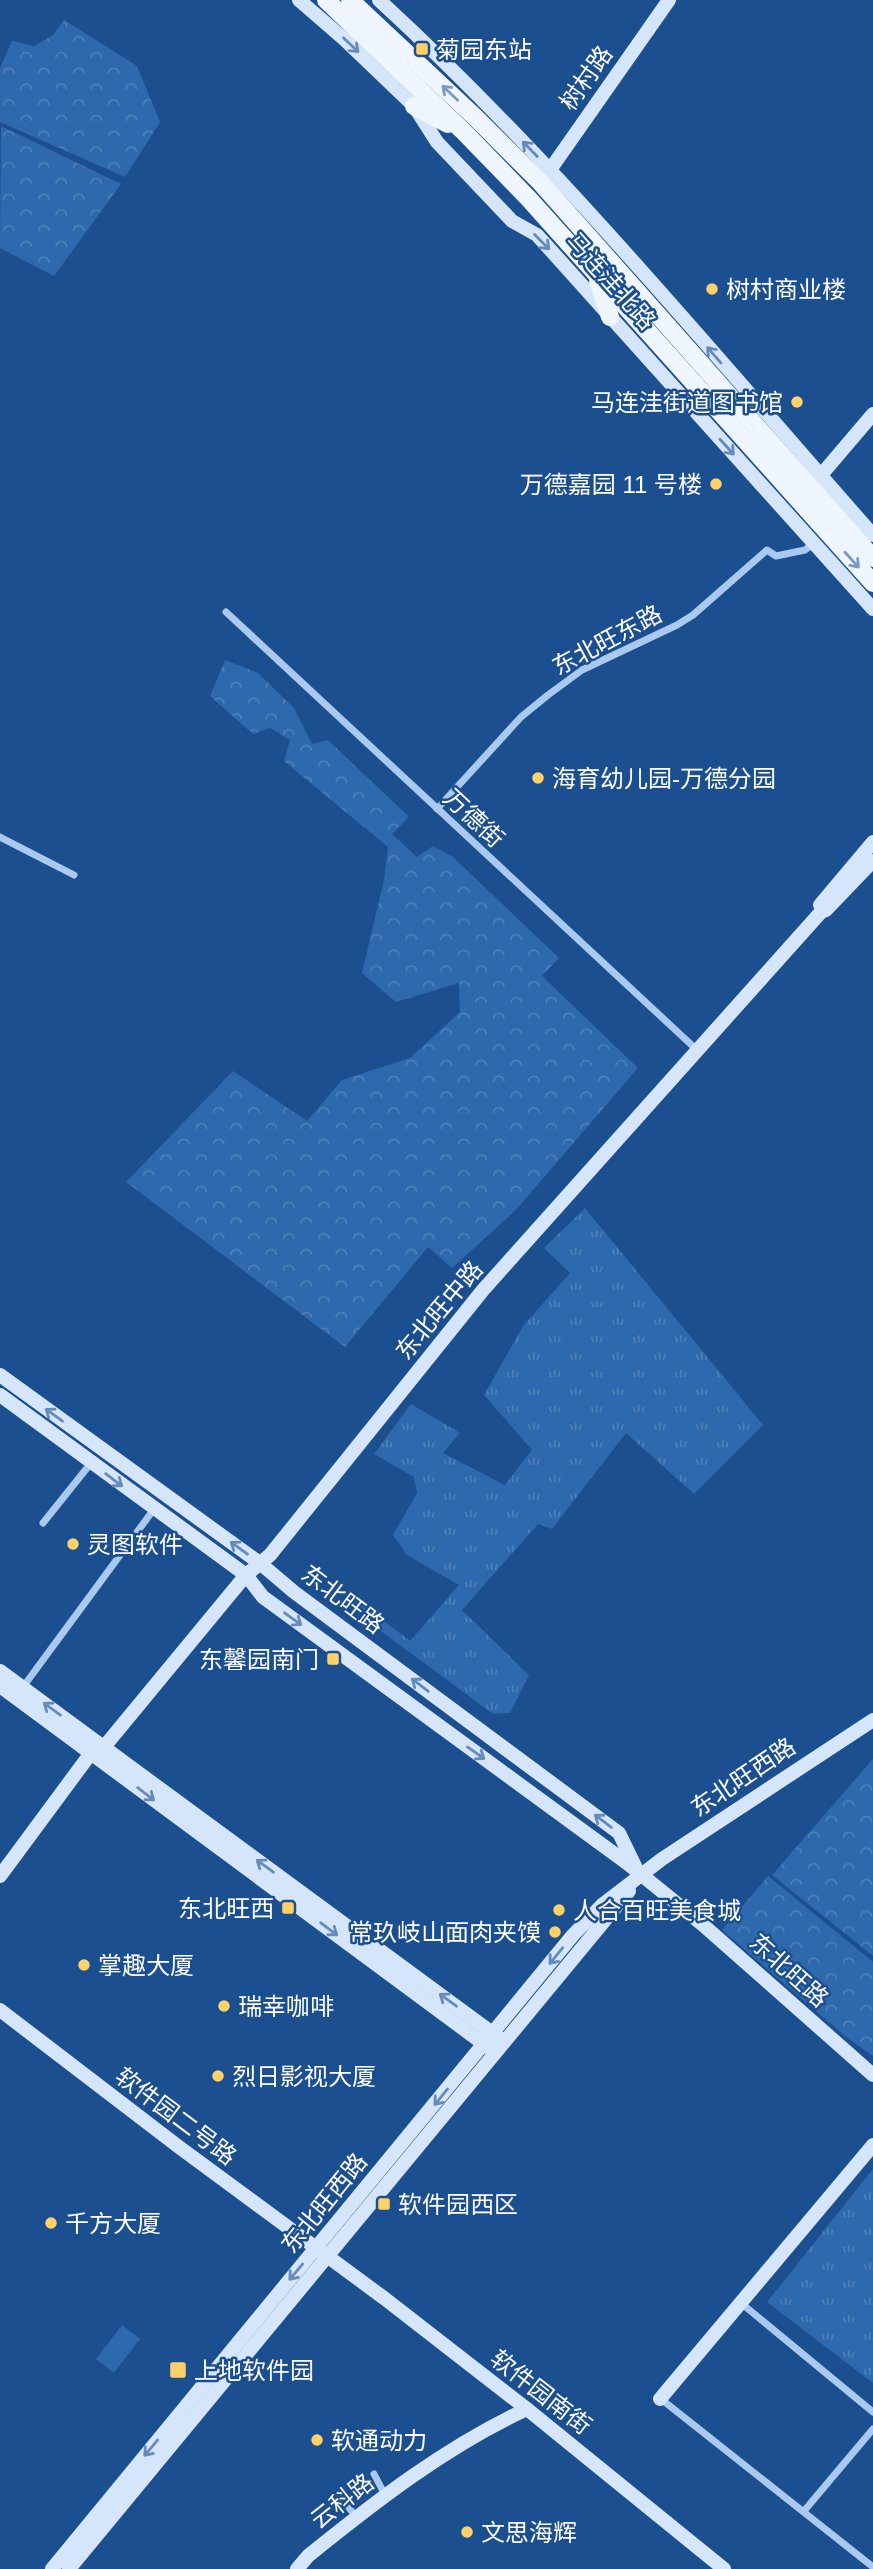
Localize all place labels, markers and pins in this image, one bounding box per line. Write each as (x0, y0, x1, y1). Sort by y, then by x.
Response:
place label: 菊园东站 (436, 36, 532, 63)
marker: 菊园东站 (414, 41, 430, 57)
place label: 树村商业楼 (726, 276, 846, 303)
marker: 树村商业楼 (704, 281, 720, 297)
place label: 马连洼街道图书馆 (591, 389, 783, 416)
marker: 马连洼街道图书馆 (789, 394, 805, 410)
place label: 万德嘉园 11 号楼 (520, 471, 702, 498)
marker: 万德嘉园 11 号楼 (708, 476, 724, 492)
place label: 海育幼儿园-万德分园 (552, 765, 776, 792)
marker: 海育幼儿园-万德分园 (530, 770, 546, 786)
place label: 灵图软件 (87, 1531, 183, 1558)
marker: 灵图软件 (65, 1536, 81, 1552)
place label: 东馨园南门 (199, 1646, 319, 1673)
marker: 东馨园南门 (325, 1651, 341, 1667)
place label: 东北旺西 (178, 1895, 274, 1922)
place label: 人合百旺美食城 (573, 1897, 741, 1924)
marker: 东北旺西 (280, 1900, 296, 1916)
marker: 人合百旺美食城 (551, 1902, 567, 1918)
place label: 常玖岐山面肉夹馍 (349, 1919, 541, 1946)
marker: 常玖岐山面肉夹馍 (547, 1924, 563, 1940)
place label: 掌趣大厦 (98, 1952, 194, 1979)
marker: 掌趣大厦 (76, 1957, 92, 1973)
place label: 瑞幸咖啡 (238, 1993, 334, 2020)
marker: 瑞幸咖啡 (216, 1998, 232, 2014)
place label: 烈日影视大厦 (232, 2063, 376, 2090)
marker: 烈日影视大厦 (210, 2068, 226, 2084)
place label: 软件园西区 (398, 2191, 518, 2218)
marker: 软件园西区 (376, 2196, 392, 2212)
place label: 千方大厦 (65, 2210, 161, 2237)
marker: 千方大厦 (43, 2215, 59, 2231)
place label: 上地软件园 (194, 2357, 314, 2384)
marker: 上地软件园 (168, 2360, 188, 2380)
place label: 软通动力 (331, 2427, 427, 2454)
marker: 软通动力 (309, 2432, 325, 2448)
place label: 文思海辉 (481, 2519, 577, 2546)
marker: 文思海辉 (459, 2524, 475, 2540)

